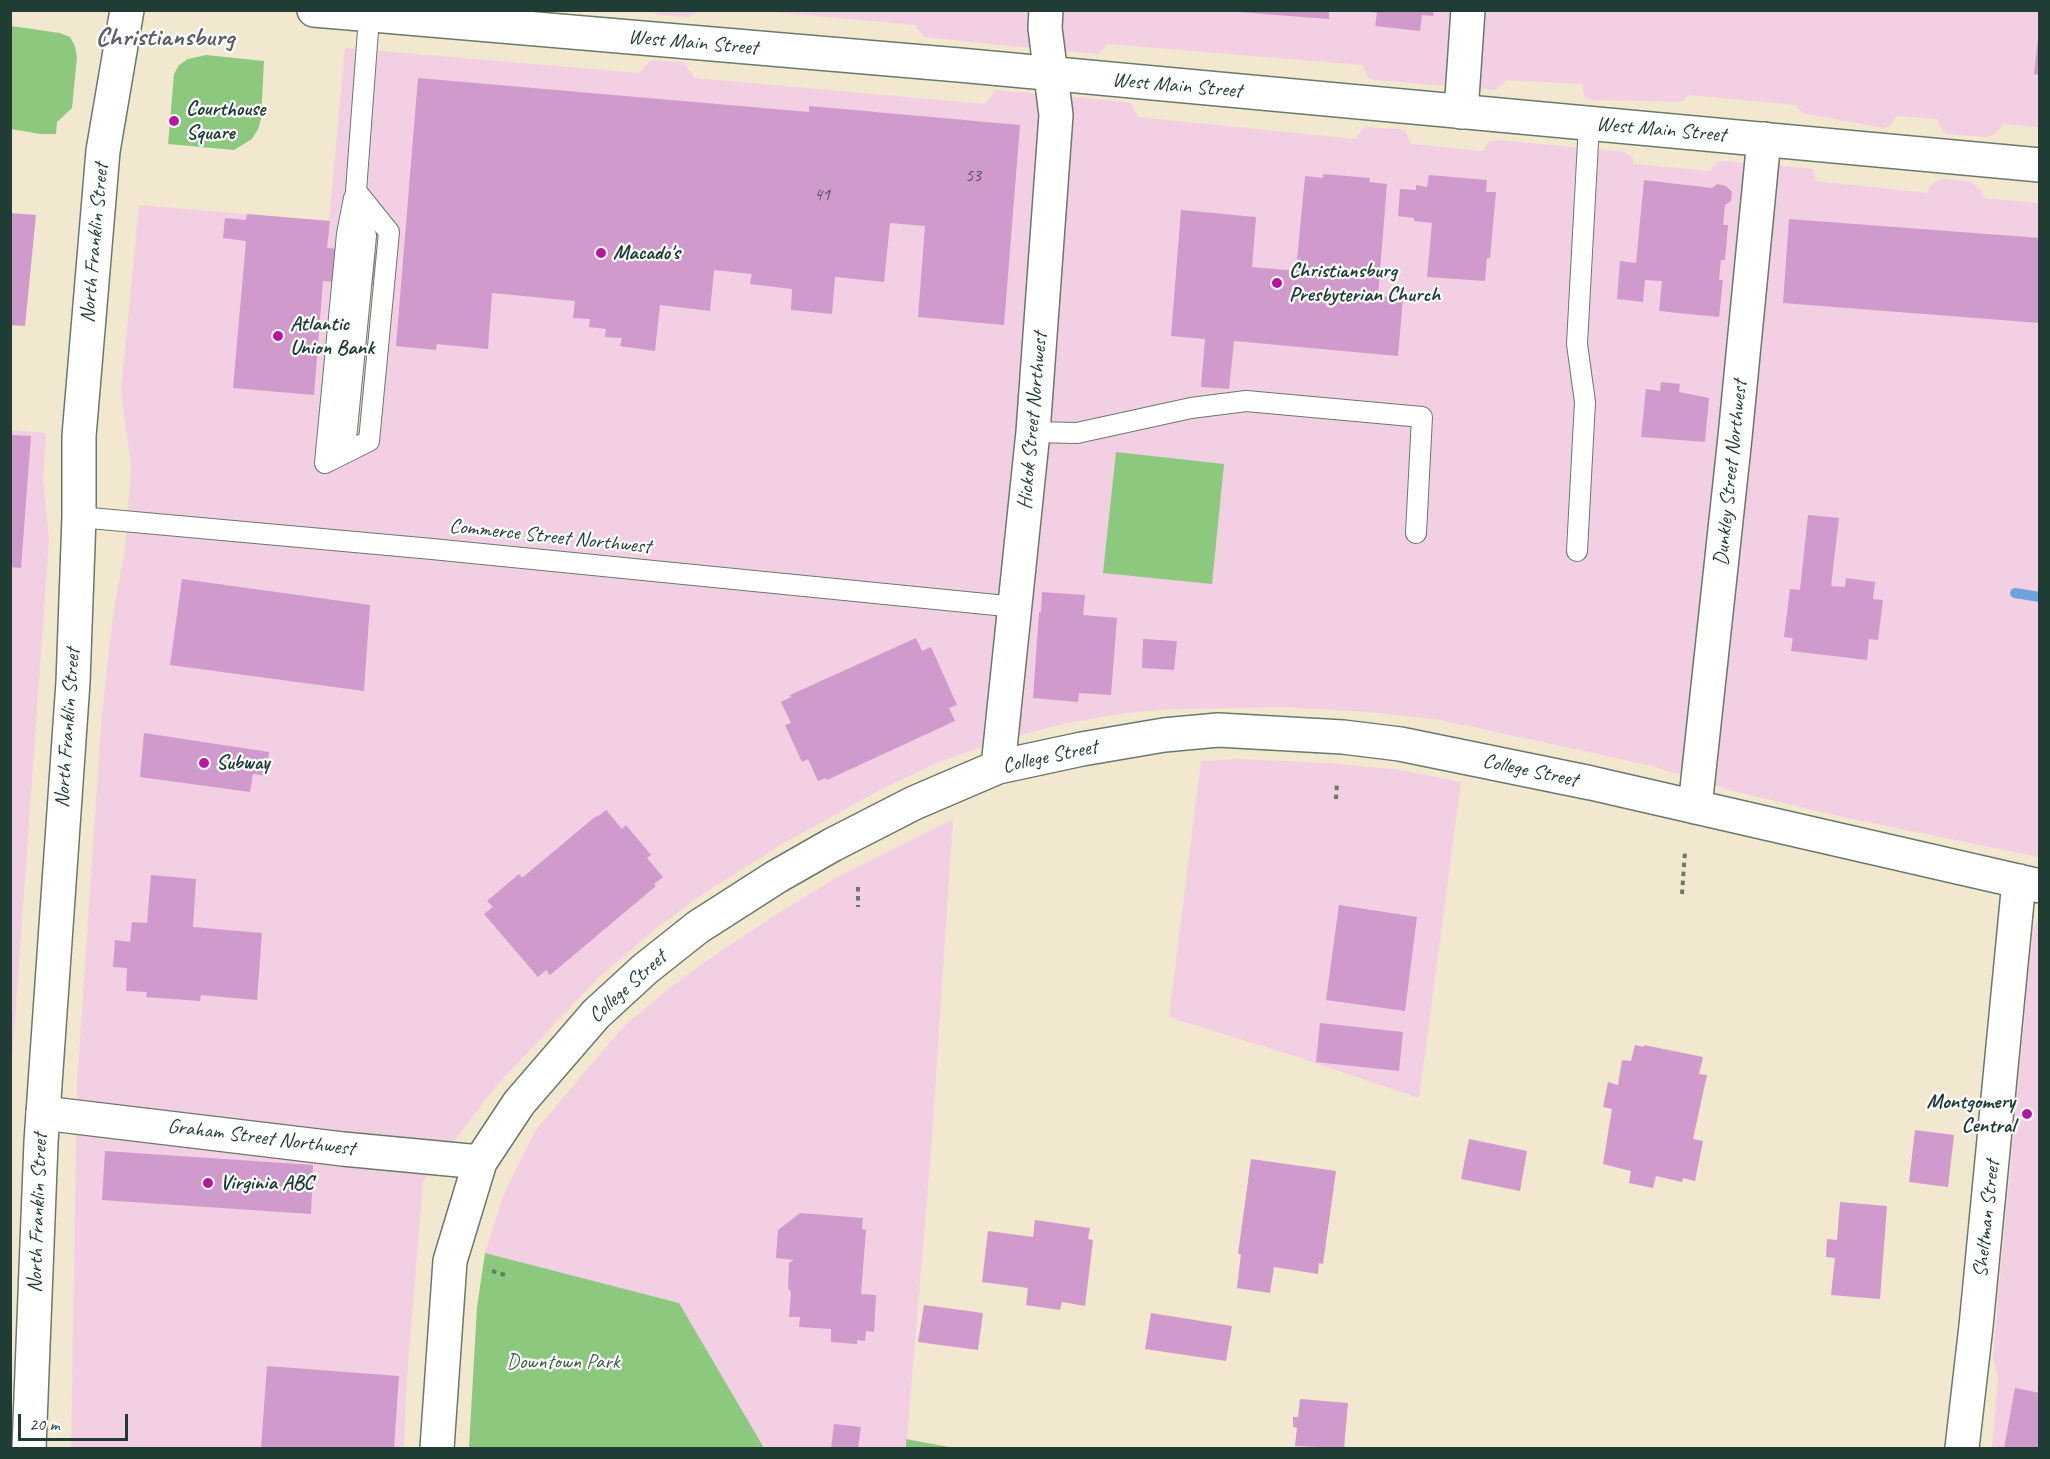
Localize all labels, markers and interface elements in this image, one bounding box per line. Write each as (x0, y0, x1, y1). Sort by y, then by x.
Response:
district label: Christiansburg (96, 22, 234, 54)
street label: West Main Street (627, 25, 759, 61)
street label: West Main Street (1111, 68, 1243, 104)
place label: Courthouse Square (186, 96, 265, 146)
street label: West Main Street (1595, 112, 1727, 148)
marker: Courthouse Square (167, 114, 181, 128)
street label: North Franklin Street (75, 162, 115, 324)
house number: 53 (965, 165, 981, 187)
house number: 41 (814, 184, 830, 206)
place label: Macado's (613, 240, 680, 266)
marker: Macado's (594, 246, 608, 260)
place label: Christiansburg Presbyterian Church (1289, 258, 1440, 308)
marker: Christiansburg Presbyterian Church (1270, 276, 1284, 290)
place label: Atlantic Union Bank (290, 311, 374, 361)
marker: Atlantic Union Bank (271, 329, 285, 343)
street label: Hickok Street Northwest (1013, 331, 1053, 511)
street label: Dunkley Street Northwest (1709, 379, 1753, 567)
street label: Commerce Street Northwest (448, 514, 652, 560)
street label: North Franklin Street (50, 647, 86, 809)
street label: College Street (1000, 735, 1100, 779)
street label: College Street (1480, 749, 1580, 793)
place label: Subway (216, 750, 269, 776)
marker: Subway (197, 756, 211, 770)
street label: College Street (584, 945, 672, 1029)
place label: Montgomery Central (1927, 1089, 2015, 1139)
marker: Montgomery Central (2020, 1107, 2034, 1121)
street label: Graham Street Northwest (166, 1114, 356, 1162)
street label: North Franklin Street (23, 1133, 53, 1293)
street label: Sheltman Street (1968, 1159, 2006, 1279)
place label: Virginia ABC (220, 1170, 314, 1196)
marker: Virginia ABC (201, 1176, 215, 1190)
park label: Downtown Park (507, 1349, 619, 1375)
scale bar (21, 1402, 130, 1440)
text: 20 m (29, 1413, 60, 1435)

